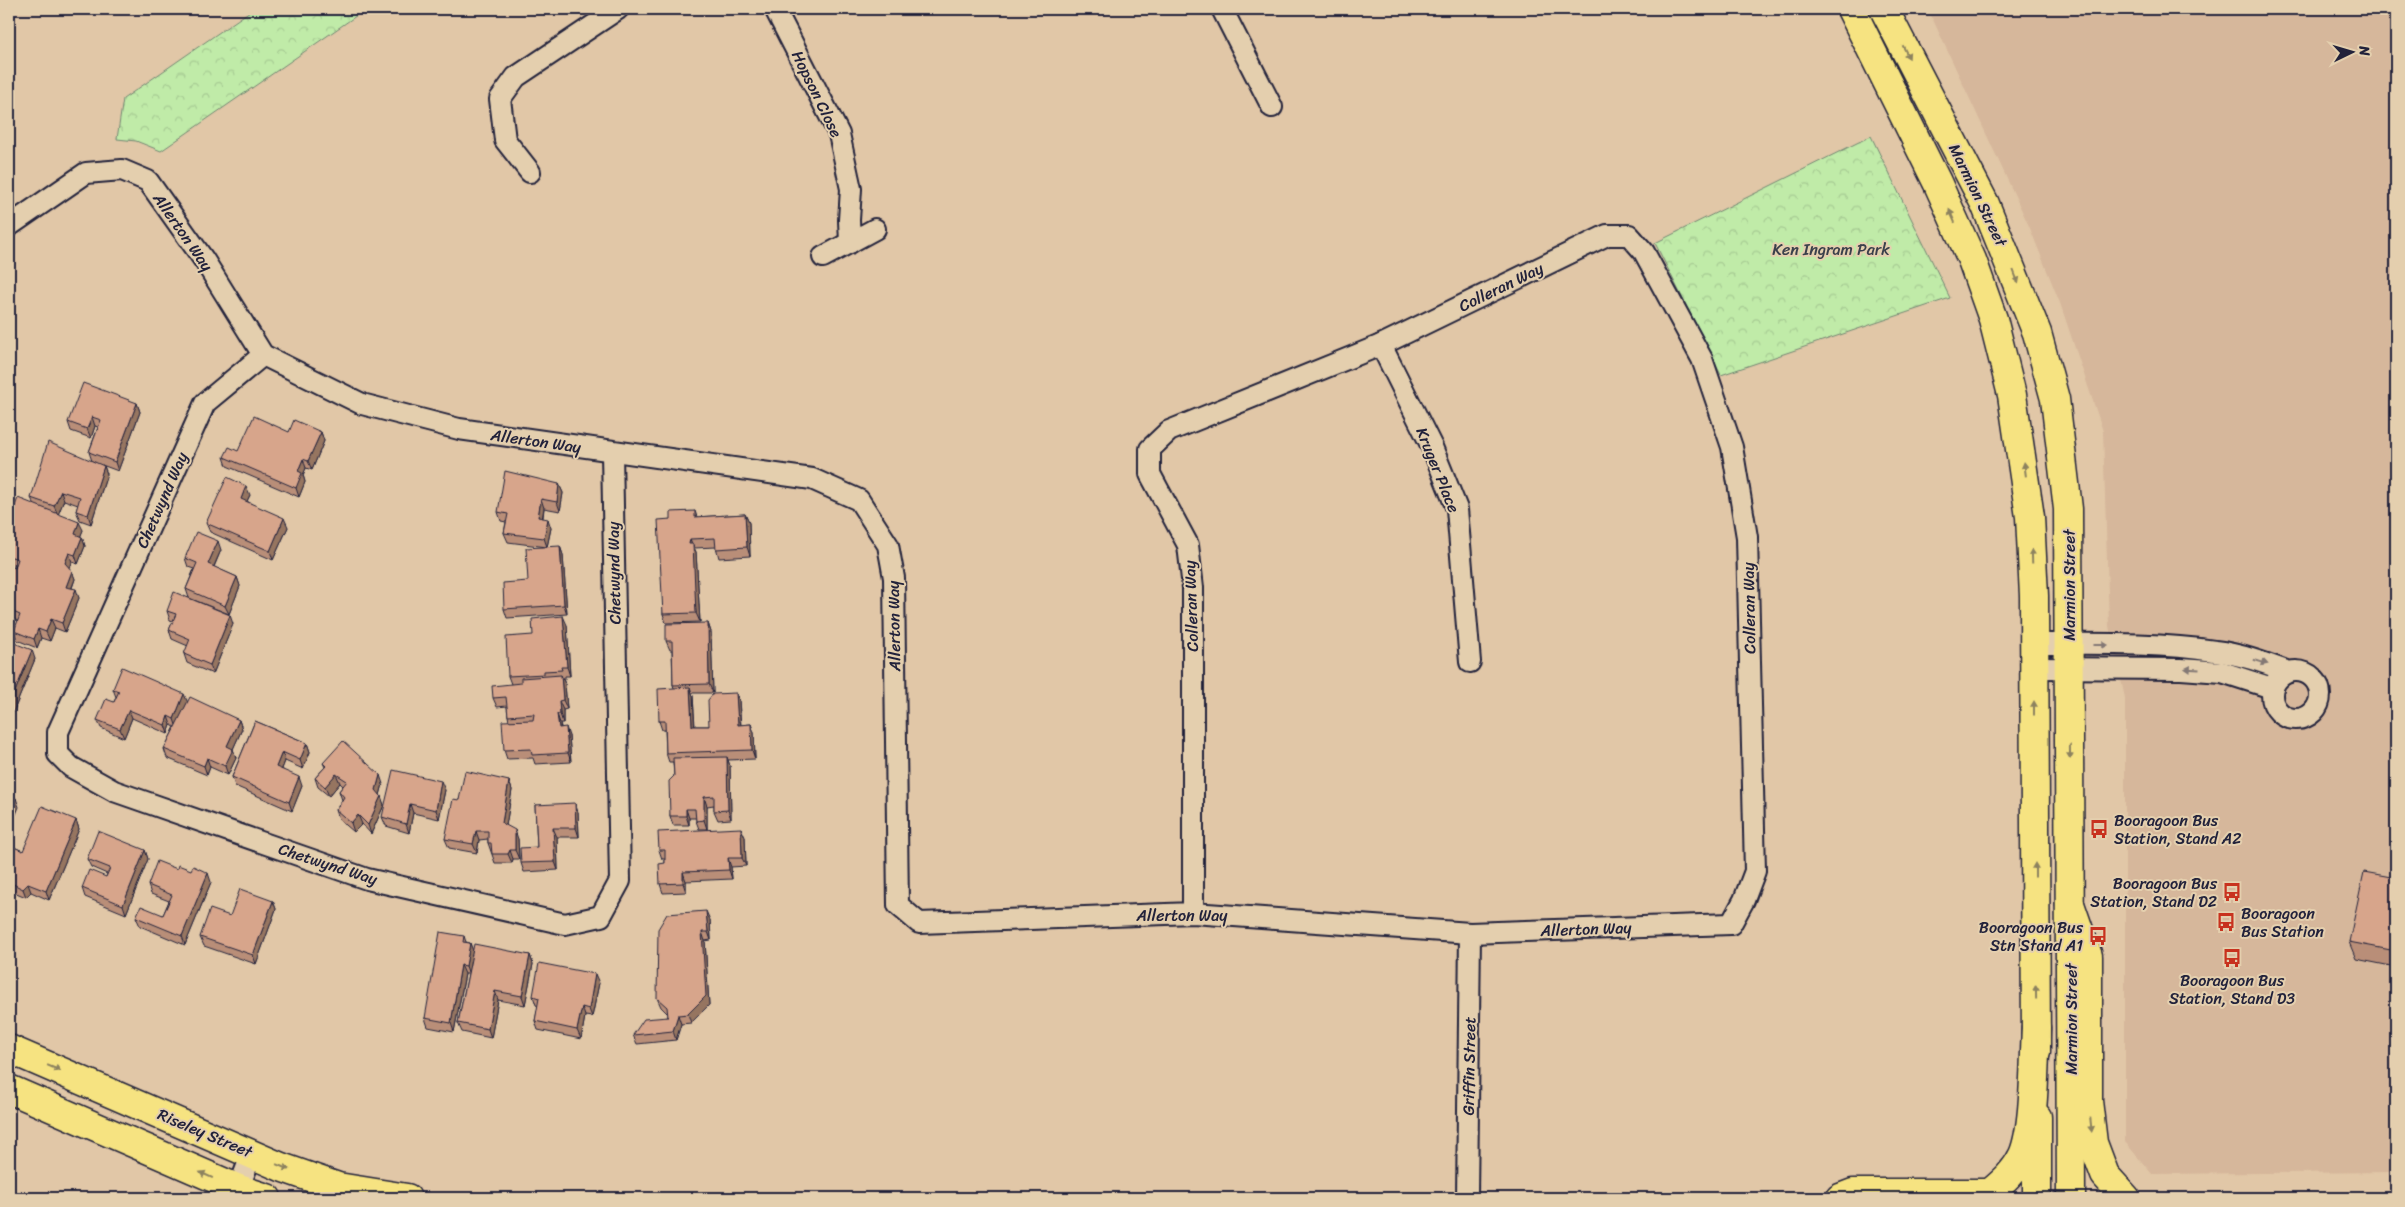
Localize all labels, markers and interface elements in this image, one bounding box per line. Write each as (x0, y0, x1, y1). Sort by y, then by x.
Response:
north arrow (2328, 28, 2378, 78)
text: N (2351, 44, 2377, 57)
street label: Hopson Close (783, 45, 851, 143)
one-way arrow (1902, 45, 1910, 59)
street label: Marmion Street (1941, 138, 2016, 252)
street label: Allerton Way (144, 186, 221, 278)
one-way arrow (1947, 209, 1955, 223)
park label: Ken Ingram Park (1772, 235, 1890, 264)
street label: Colleran Way (1454, 254, 1549, 320)
one-way arrow (2013, 269, 2020, 284)
street label: Allerton Way (488, 420, 584, 462)
street label: Kruger Place (1408, 423, 1468, 517)
street label: Chetwynd Way (128, 447, 196, 553)
one-way arrow (2021, 461, 2029, 477)
street label: Chetwynd Way (599, 521, 629, 625)
street label: Marmion Street (2055, 529, 2084, 641)
one-way arrow (2028, 548, 2036, 564)
street label: Colleran Way (1175, 559, 1207, 652)
street label: Colleran Way (1734, 561, 1764, 654)
street label: Allerton Way (879, 580, 909, 673)
one-way arrow (2093, 641, 2109, 649)
one-way arrow (2254, 659, 2269, 667)
one-way arrow (2183, 665, 2199, 673)
one-way arrow (2030, 699, 2038, 715)
one-way arrow (2066, 745, 2074, 761)
place label: Booragoon Bus Station, Stand A2 (2114, 806, 2242, 853)
bus stop icon: Booragoon Bus Station, Stand A2 (2088, 818, 2110, 840)
street label: Chetwynd Way (275, 834, 382, 894)
one-way arrow (2031, 862, 2039, 878)
place label: Booragoon Bus Station, Stand D2 (2090, 869, 2218, 916)
bus stop icon: Booragoon Bus Station, Stand D2 (2221, 881, 2243, 903)
place label: Booragoon Bus Station (2241, 899, 2324, 946)
street label: Allerton Way (1136, 901, 1228, 930)
bus stop icon: Booragoon Bus Station (2215, 911, 2237, 933)
street label: Allerton Way (1539, 913, 1633, 945)
place label: Booragoon Bus Stn Stand A1 (1979, 913, 2084, 960)
bus stop icon: Booragoon Bus Stn Stand A1 (2087, 925, 2109, 947)
bus stop icon: Booragoon Bus Station, Stand D3 (2221, 947, 2243, 969)
street label: Marmion Street (2057, 963, 2086, 1075)
place label: Booragoon Bus Station, Stand D3 (2169, 966, 2295, 1013)
one-way arrow (2032, 984, 2040, 1000)
street label: Griffin Street (1454, 1016, 1484, 1116)
one-way arrow (46, 1065, 61, 1073)
street label: Riseley Street (153, 1100, 258, 1166)
one-way arrow (2087, 1117, 2095, 1133)
one-way arrow (276, 1163, 291, 1171)
one-way arrow (199, 1170, 213, 1178)

